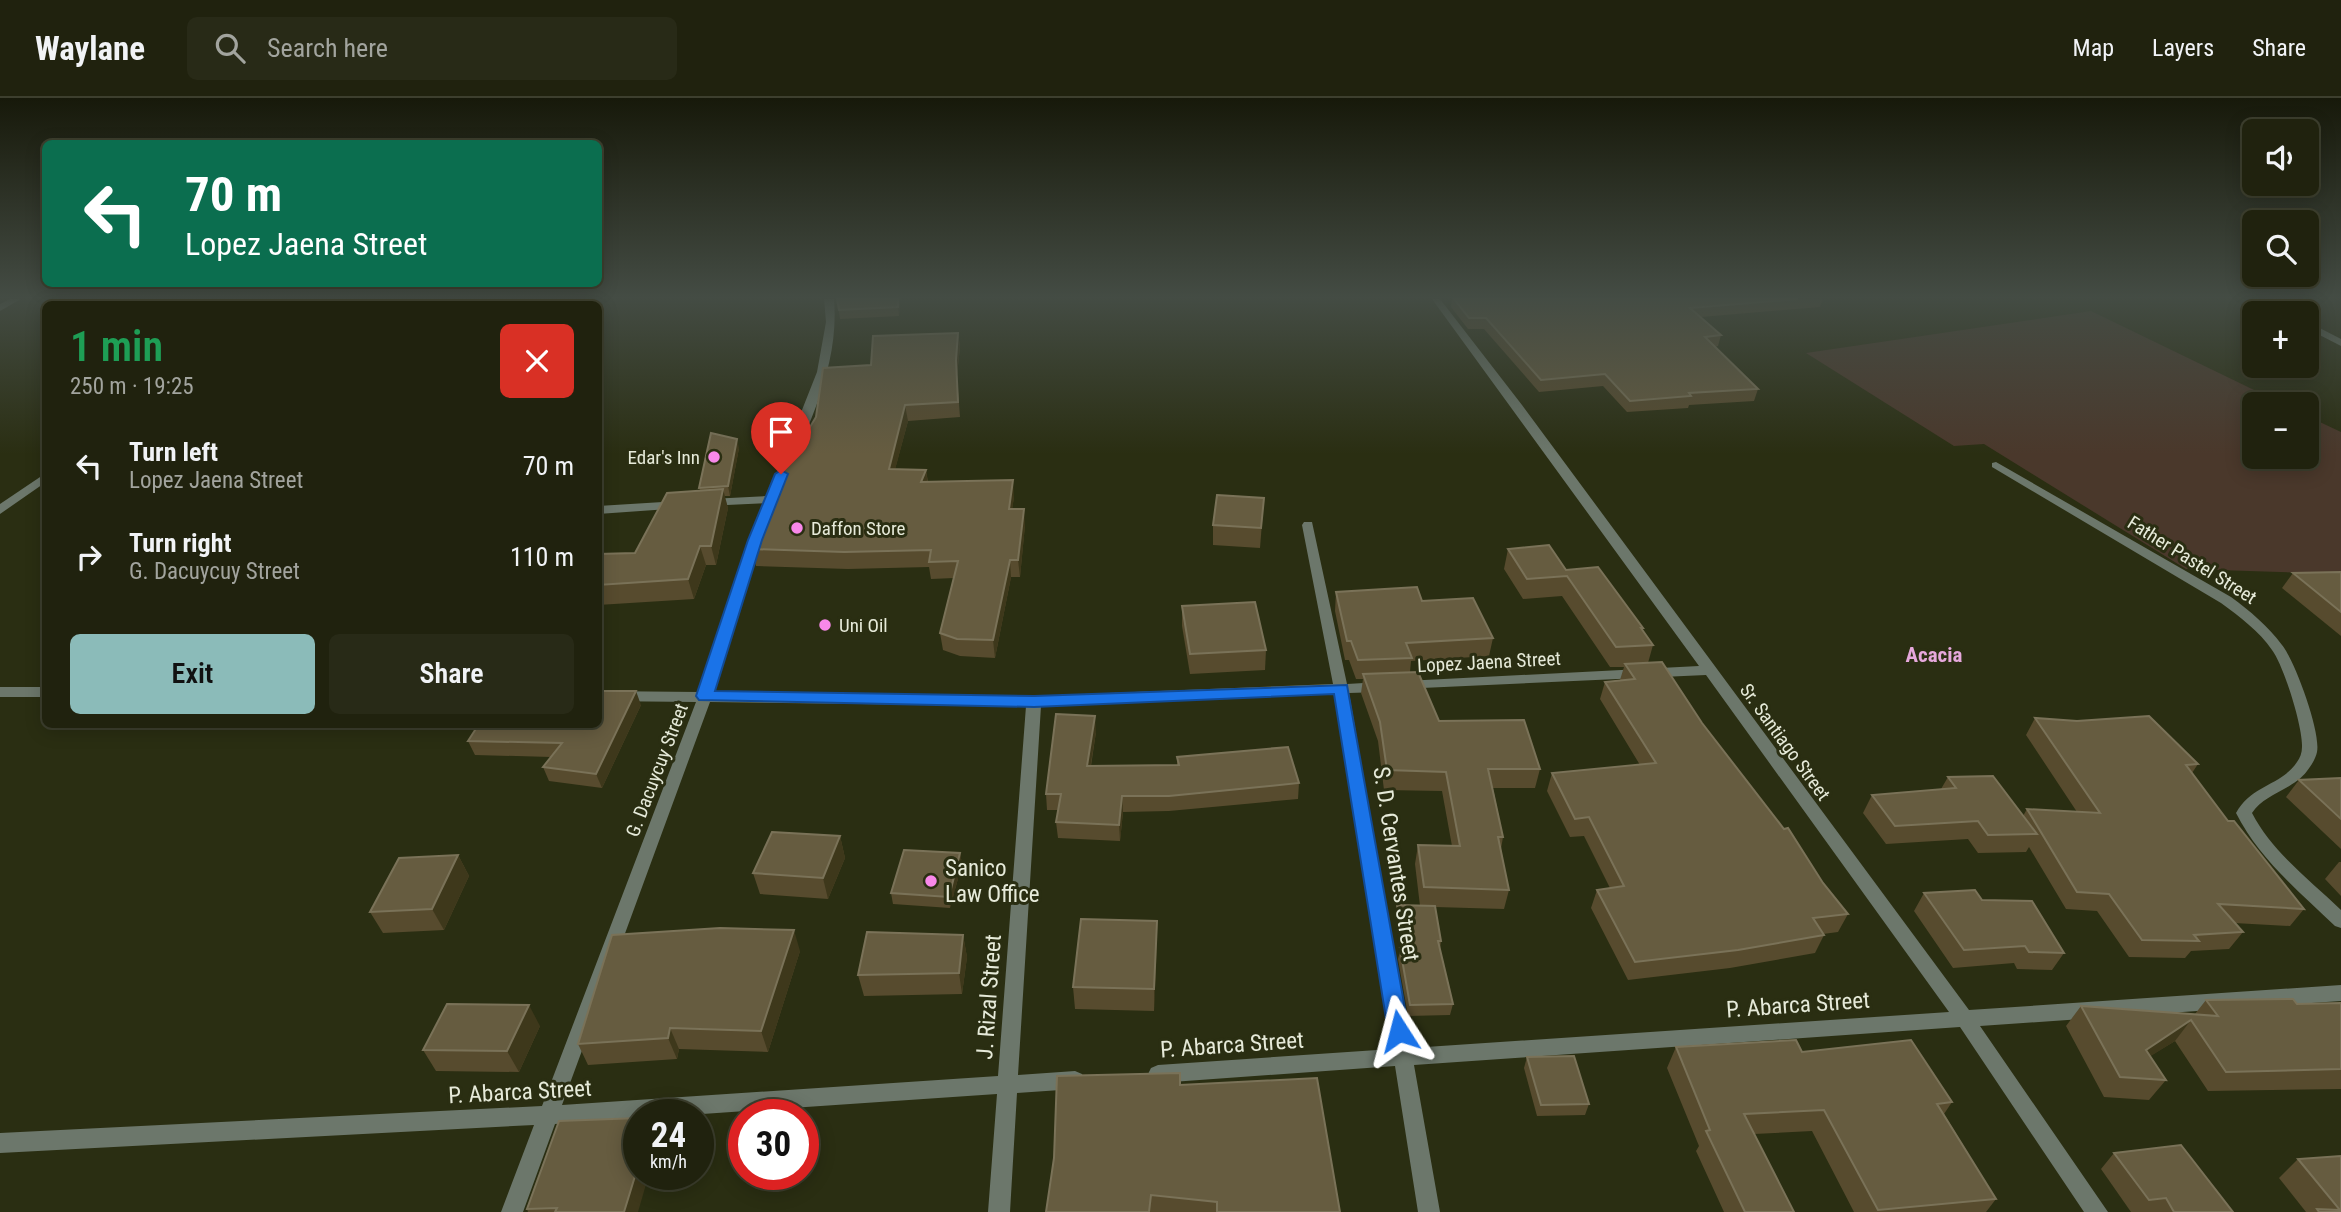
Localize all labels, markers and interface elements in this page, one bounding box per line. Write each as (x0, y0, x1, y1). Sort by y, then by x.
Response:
search box (187, 17, 677, 80)
text: Waylane (35, 29, 145, 68)
icon: search (211, 29, 249, 67)
text: Search here (267, 33, 388, 63)
text: Map (2073, 34, 2114, 62)
text: Layers (2152, 34, 2214, 62)
text: Share (2252, 34, 2306, 62)
map controls (2242, 119, 2319, 469)
button: sound (2242, 119, 2319, 196)
text: 70 m (185, 166, 282, 223)
icon: left (70, 168, 161, 259)
button: search (2242, 210, 2319, 287)
text: Lopez Jaena Street (185, 225, 427, 263)
button: + (2242, 301, 2319, 378)
text: 1 min (70, 322, 163, 371)
button: close (500, 324, 574, 398)
text: 250 m · 19:25 (70, 373, 194, 400)
button: − (2242, 392, 2319, 469)
pin (751, 402, 811, 474)
icon: arrive (762, 413, 800, 451)
text: Turn left (129, 437, 218, 467)
place label: Edar's Inn (628, 446, 700, 469)
icon: left (70, 447, 108, 485)
marker: Edar's Inn (706, 449, 722, 465)
text: 70 m (523, 451, 574, 481)
text: Lopez Jaena Street (129, 467, 303, 494)
street label: Father Pastel Street (2123, 511, 2261, 609)
place label: Daffon Store (811, 517, 906, 540)
marker: Daffon Store (789, 520, 805, 536)
text: Turn right (129, 528, 231, 558)
icon: right (70, 538, 108, 576)
text: 110 m (510, 542, 574, 572)
text: G. Dacuycuy Street (129, 558, 300, 585)
place label: Uni Oil (839, 614, 888, 637)
marker: Uni Oil (817, 617, 833, 633)
button: Exit (70, 634, 315, 714)
button: Share (329, 634, 574, 714)
district label: Acacia (1906, 643, 1963, 667)
street label: Lopez Jaena Street (1417, 647, 1561, 677)
street label: Sr. Santiago Street (1735, 679, 1835, 805)
street label: G. Dacuycuy Street (621, 700, 693, 840)
street label: S. D. Cervantes Street (1367, 765, 1425, 963)
place label: Sanico Law Office (945, 855, 1040, 908)
marker: Sanico Law Office (923, 873, 939, 889)
street label: J. Rizal Street (971, 933, 1007, 1061)
street label: P. Abarca Street (1725, 987, 1871, 1023)
position arrow (1362, 994, 1436, 1068)
street label: P. Abarca Street (1159, 1027, 1305, 1063)
street label: P. Abarca Street (448, 1075, 592, 1109)
speed limit sign: 30 (728, 1099, 819, 1190)
text: 24 (651, 1115, 686, 1156)
text: km/h (650, 1151, 687, 1172)

